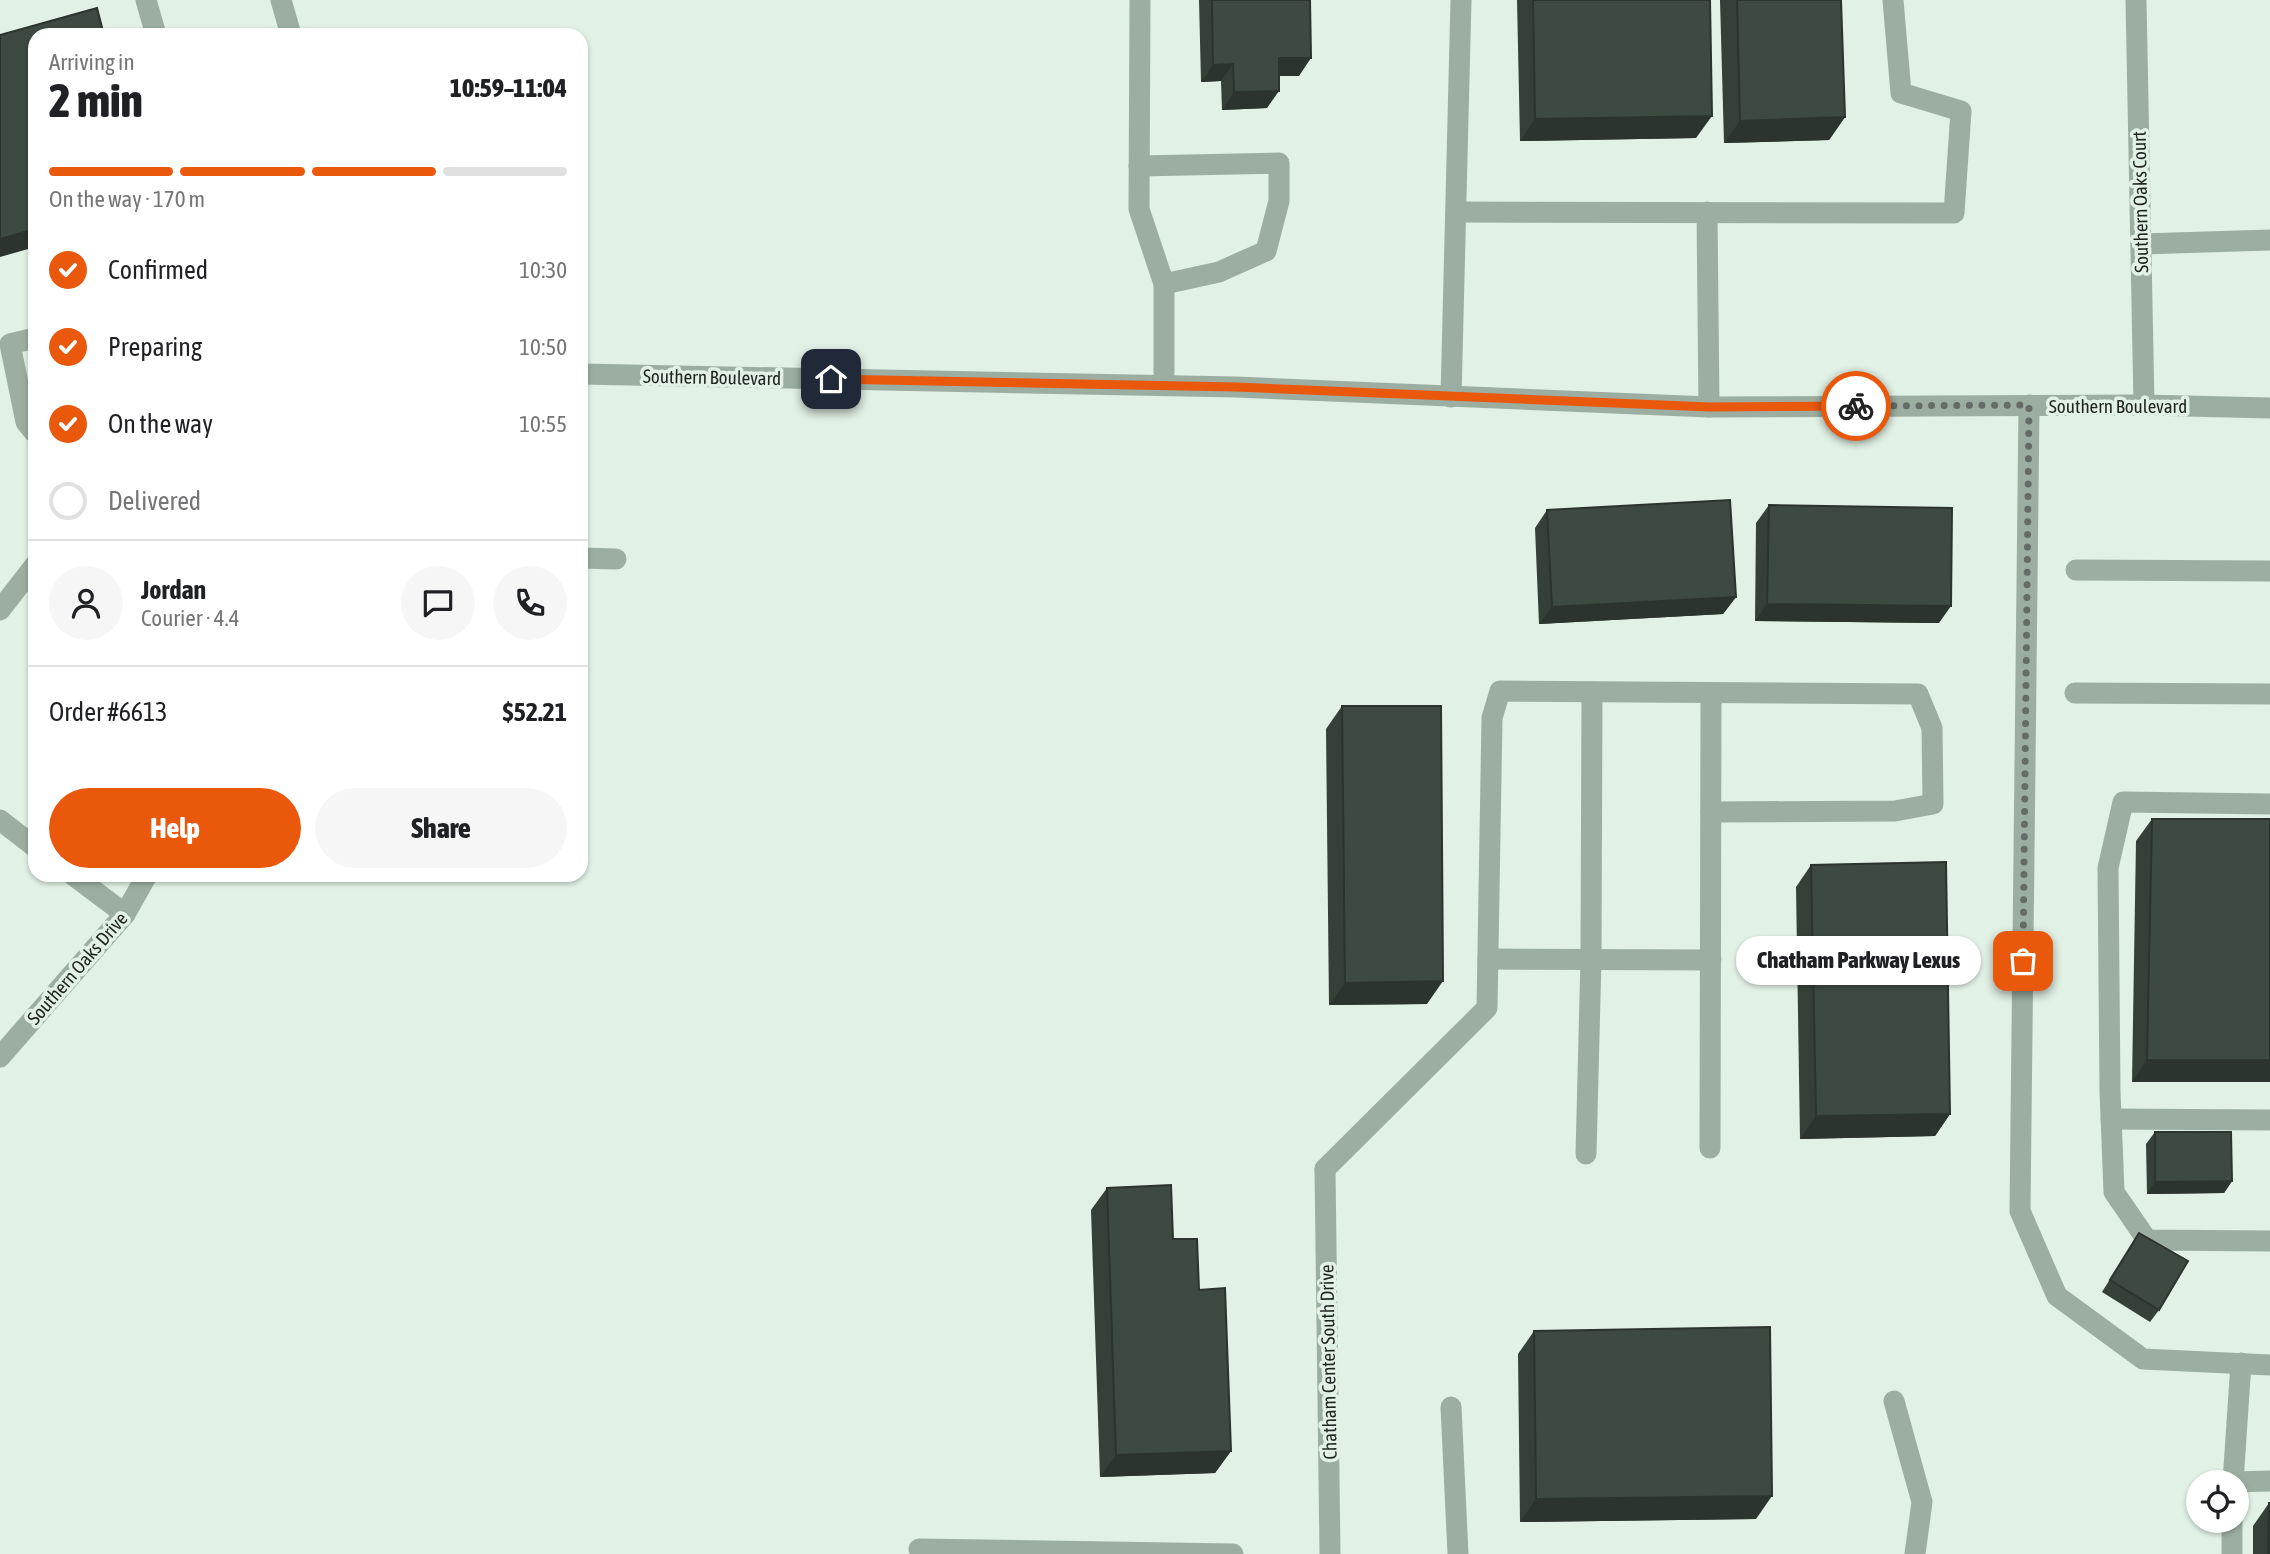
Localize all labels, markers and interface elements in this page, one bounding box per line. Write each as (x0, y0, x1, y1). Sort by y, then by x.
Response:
text: Arriving in (49, 49, 135, 75)
text: 10:59–11:04 (450, 73, 567, 103)
text: 2 min (49, 74, 143, 127)
street label: Southern Oaks Court (2128, 131, 2152, 273)
text: On the way · 170 m (49, 186, 205, 212)
icon: check (49, 251, 87, 289)
text: Confirmed (108, 255, 208, 285)
text: 10:30 (519, 257, 567, 283)
icon: check (49, 328, 87, 366)
text: Preparing (108, 332, 202, 362)
text: 10:50 (519, 334, 567, 360)
pin (801, 349, 861, 409)
icon: home (812, 360, 850, 398)
street label: Southern Boulevard (643, 365, 781, 389)
courier (1821, 371, 1891, 441)
icon: bike (1837, 387, 1875, 425)
street label: Southern Boulevard (2049, 395, 2187, 417)
icon: check (49, 405, 87, 443)
text: On the way (108, 409, 213, 439)
text: 10:55 (519, 411, 567, 437)
text: Delivered (108, 486, 201, 516)
button: person (49, 566, 123, 640)
button: chat (401, 566, 475, 640)
button: phone (493, 566, 567, 640)
text: Jordan (141, 575, 206, 605)
text: Courier · 4.4 (141, 605, 240, 631)
text: Order #6613 (49, 697, 168, 727)
text: $52.21 (503, 697, 567, 727)
button: Help (49, 788, 301, 868)
button: Share (315, 788, 567, 868)
street label: Southern Oaks Drive (22, 907, 132, 1029)
pin (1993, 931, 2053, 991)
callout: Chatham Parkway Lexus (1736, 936, 1981, 986)
icon: bag (2004, 942, 2042, 980)
text: Chatham Parkway Lexus (1757, 947, 1960, 973)
street label: Chatham Center South Drive (1315, 1264, 1341, 1460)
map controls (2186, 1470, 2249, 1533)
button: locate (2186, 1470, 2249, 1533)

